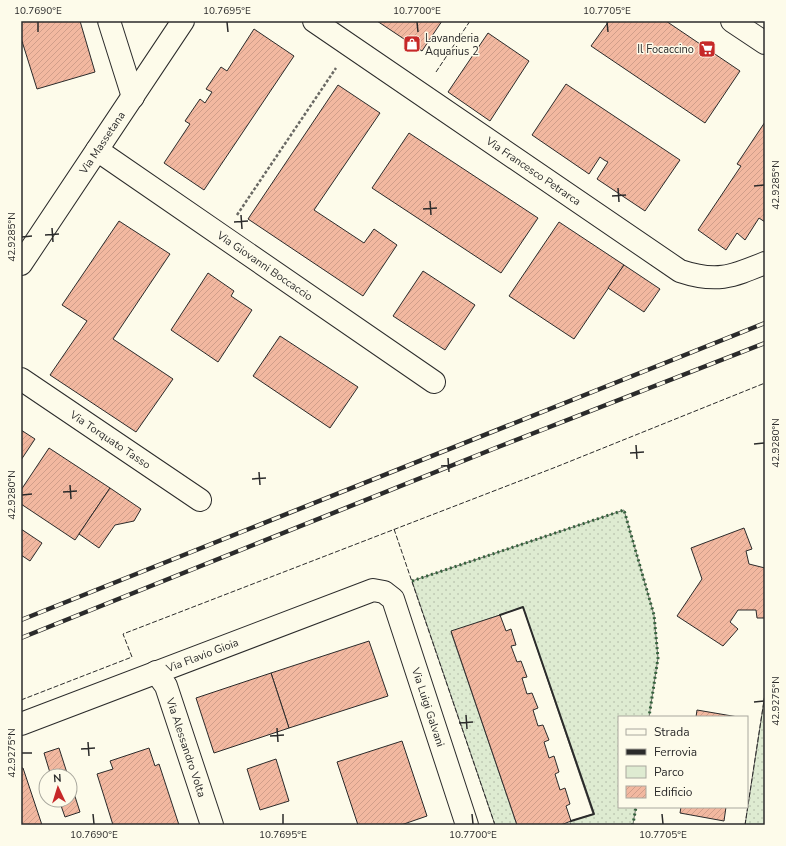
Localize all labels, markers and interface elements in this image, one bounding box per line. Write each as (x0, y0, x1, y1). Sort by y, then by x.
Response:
text: 10.7690°E (14, 4, 62, 18)
text: 10.7695°E (203, 4, 251, 18)
text: 10.7700°E (393, 4, 441, 18)
text: 10.7705°E (583, 4, 631, 18)
place label: Lavanderia Aquarius 2 (425, 31, 479, 59)
shop icon: Lavanderia Aquarius 2 (402, 34, 422, 54)
supermarket icon: Il Focaccino (697, 39, 717, 59)
place label: Il Focaccino (637, 42, 694, 57)
street label: Via Massetana (75, 108, 128, 178)
street label: Via Francesco Petrarca (482, 133, 584, 209)
text: 42.9285°N (769, 160, 783, 210)
text: 42.9285°N (5, 212, 19, 262)
street label: Via Giovanni Boccaccio (213, 227, 316, 304)
street label: Via Torquato Tasso (66, 406, 154, 472)
text: 42.9280°N (769, 418, 783, 468)
text: 42.9280°N (5, 470, 19, 520)
street label: Via Flavio Gioia (163, 634, 241, 676)
street label: Via Luigi Galvani (408, 665, 448, 749)
text: 42.9275°N (769, 676, 783, 726)
street label: Via Alessandro Volta (163, 695, 210, 799)
legend (618, 716, 748, 808)
text: Strada (654, 724, 690, 740)
text: 42.9275°N (5, 728, 19, 778)
text: Ferrovia (654, 744, 697, 760)
text: Parco (654, 764, 684, 780)
north arrow (38, 768, 78, 808)
text: N (53, 771, 62, 786)
text: Edificio (654, 784, 693, 800)
text: 10.7690°E (70, 828, 118, 842)
text: 10.7695°E (259, 828, 307, 842)
text: 10.7700°E (449, 828, 497, 842)
text: 10.7705°E (639, 828, 687, 842)

